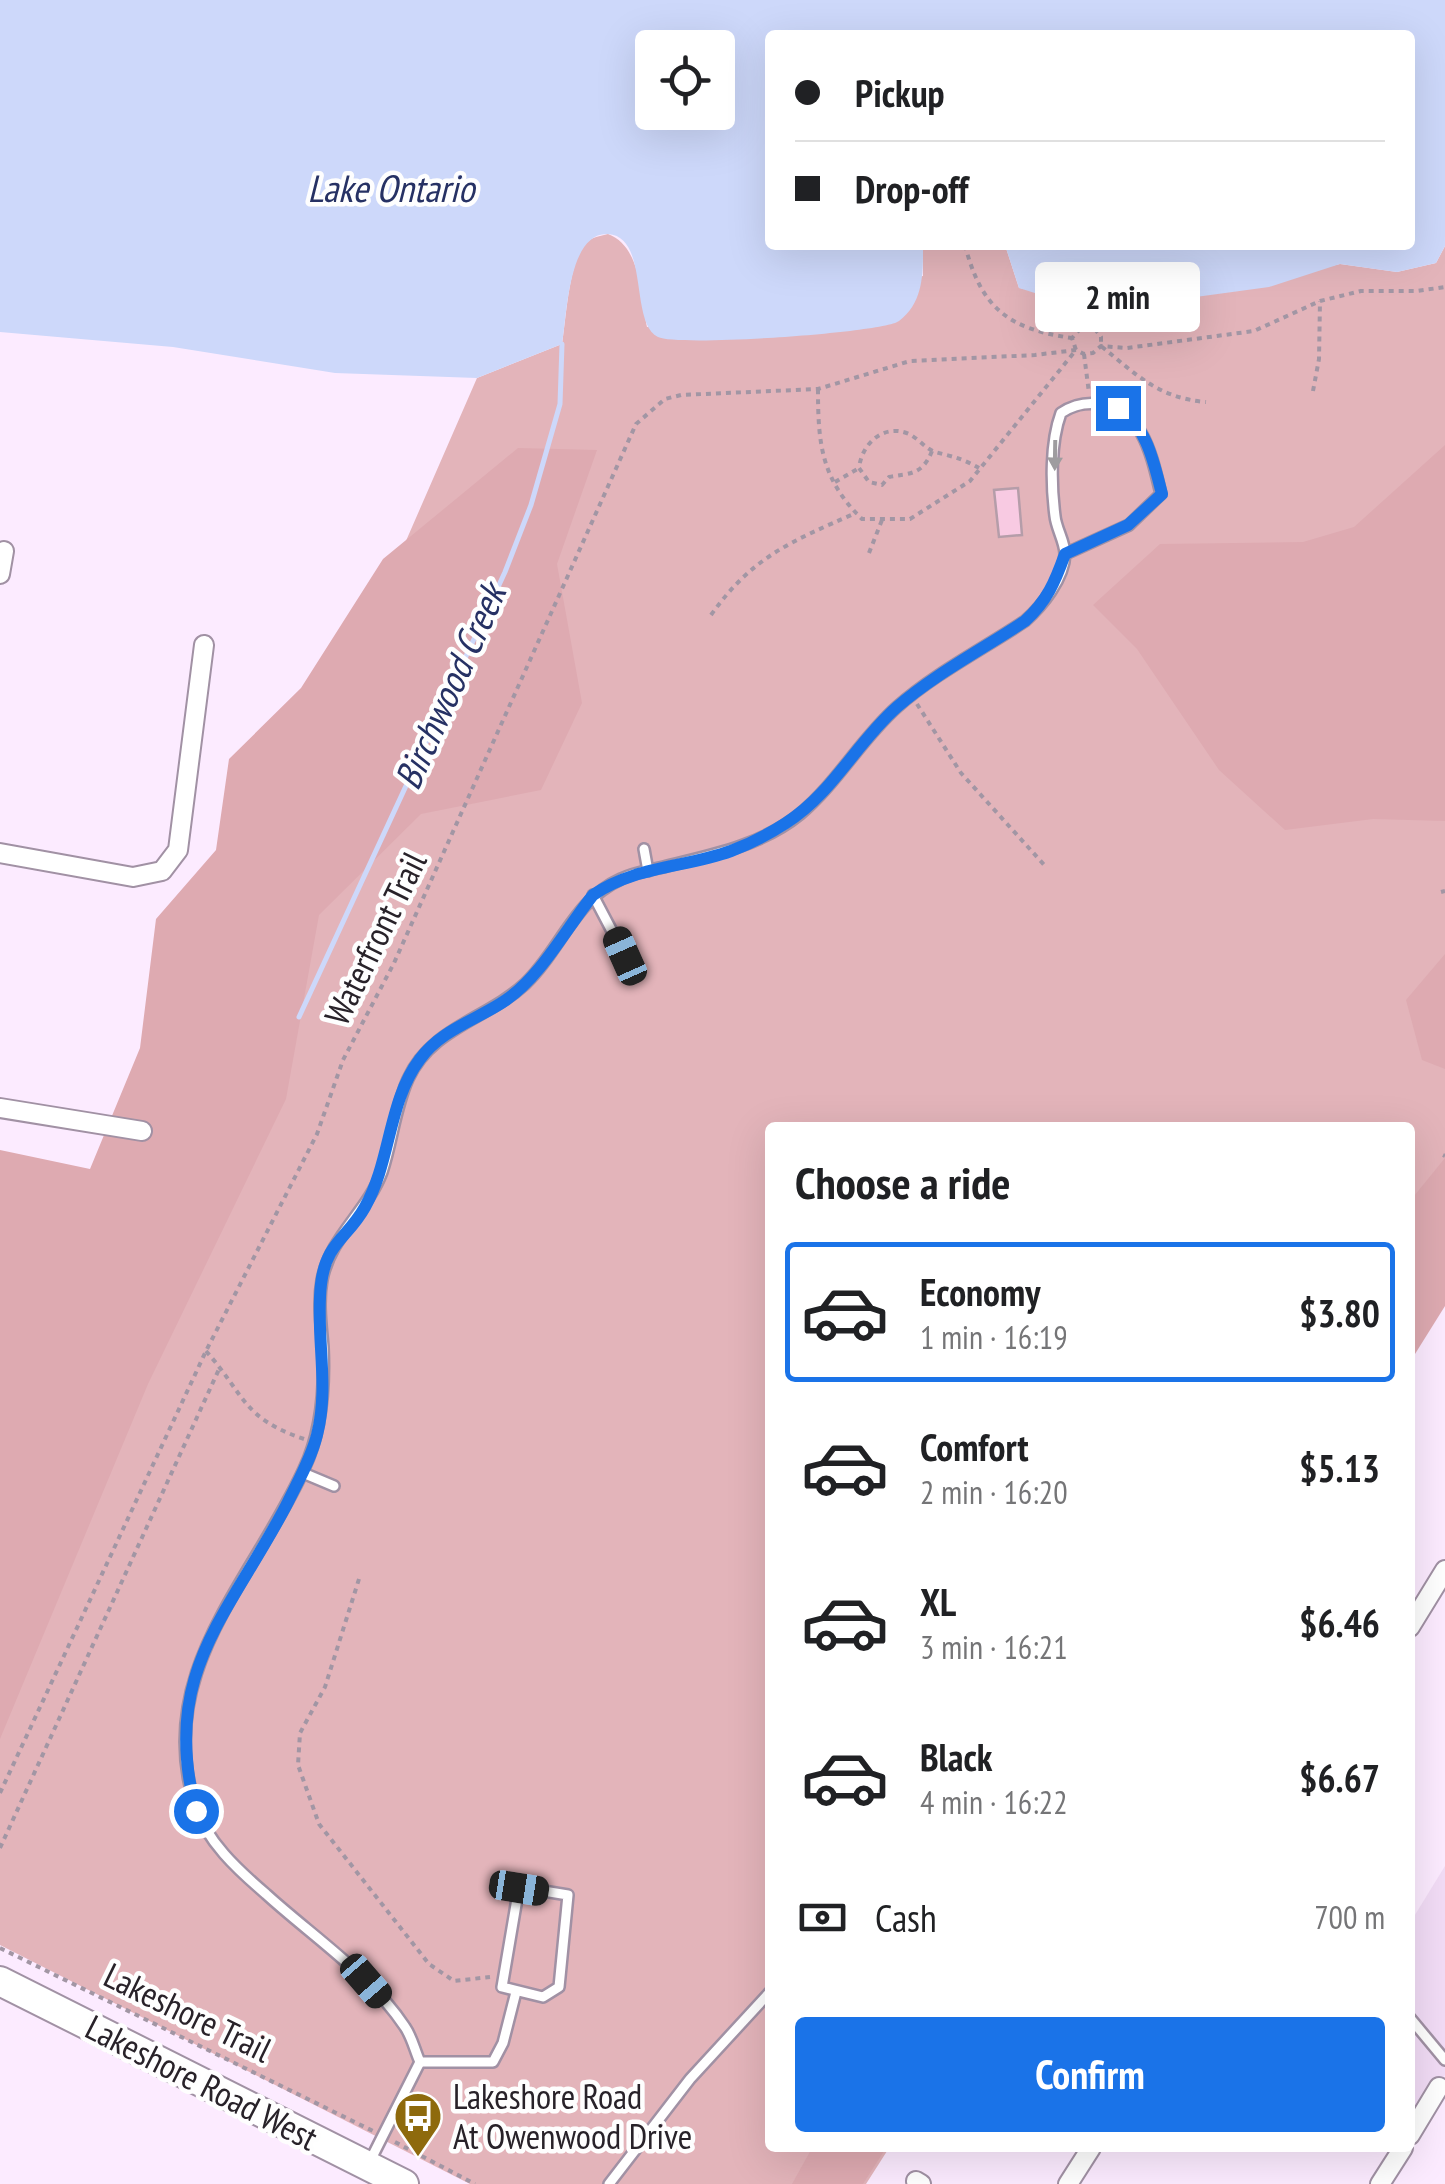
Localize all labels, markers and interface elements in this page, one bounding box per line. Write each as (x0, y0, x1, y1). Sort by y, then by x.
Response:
map controls (635, 30, 735, 130)
button: locate (635, 30, 735, 130)
text: Pickup (855, 68, 945, 117)
water label: Lake Ontario (308, 163, 477, 212)
text: Drop-off (855, 164, 969, 213)
callout: 2 min (1036, 263, 1200, 333)
text: 2 min (1085, 276, 1150, 318)
route end (1096, 386, 1141, 431)
one-way arrow (1046, 440, 1062, 472)
water label: Birchwood Creek (382, 572, 518, 796)
street label: Waterfront Trail (313, 844, 437, 1032)
car (599, 922, 651, 990)
text: Choose a ride (795, 1153, 1010, 1211)
icon: car (800, 1267, 890, 1357)
text: Economy (920, 1267, 1040, 1316)
text: $3.80 (1299, 1288, 1380, 1337)
text: 1 min · 16:19 (920, 1316, 1068, 1358)
icon: car (800, 1422, 890, 1512)
text: Comfort (920, 1422, 1029, 1471)
text: $5.13 (1299, 1443, 1380, 1492)
text: 2 min · 16:20 (920, 1471, 1068, 1513)
icon: car (800, 1577, 890, 1667)
text: XL (920, 1577, 956, 1626)
text: $6.46 (1299, 1598, 1380, 1647)
text: 3 min · 16:21 (920, 1626, 1068, 1668)
icon: car (800, 1732, 890, 1822)
text: Black (920, 1732, 993, 1781)
text: $6.67 (1299, 1753, 1380, 1802)
text: 4 min · 16:22 (920, 1781, 1068, 1823)
route start (174, 1789, 219, 1834)
car (487, 1868, 551, 1908)
icon: cash (795, 1890, 850, 1945)
text: Cash (875, 1893, 937, 1942)
text: 700 m (1314, 1896, 1385, 1938)
car (335, 1949, 397, 2013)
street label: Lakeshore Trail (97, 1952, 279, 2072)
street label: Lakeshore Road West (78, 2004, 326, 2160)
button: Confirm (795, 2017, 1385, 2132)
place label: Lakeshore Road At Owenwood Drive (453, 2073, 692, 2159)
bus stop icon: Lakeshore Road At Owenwood Drive (392, 2090, 444, 2158)

